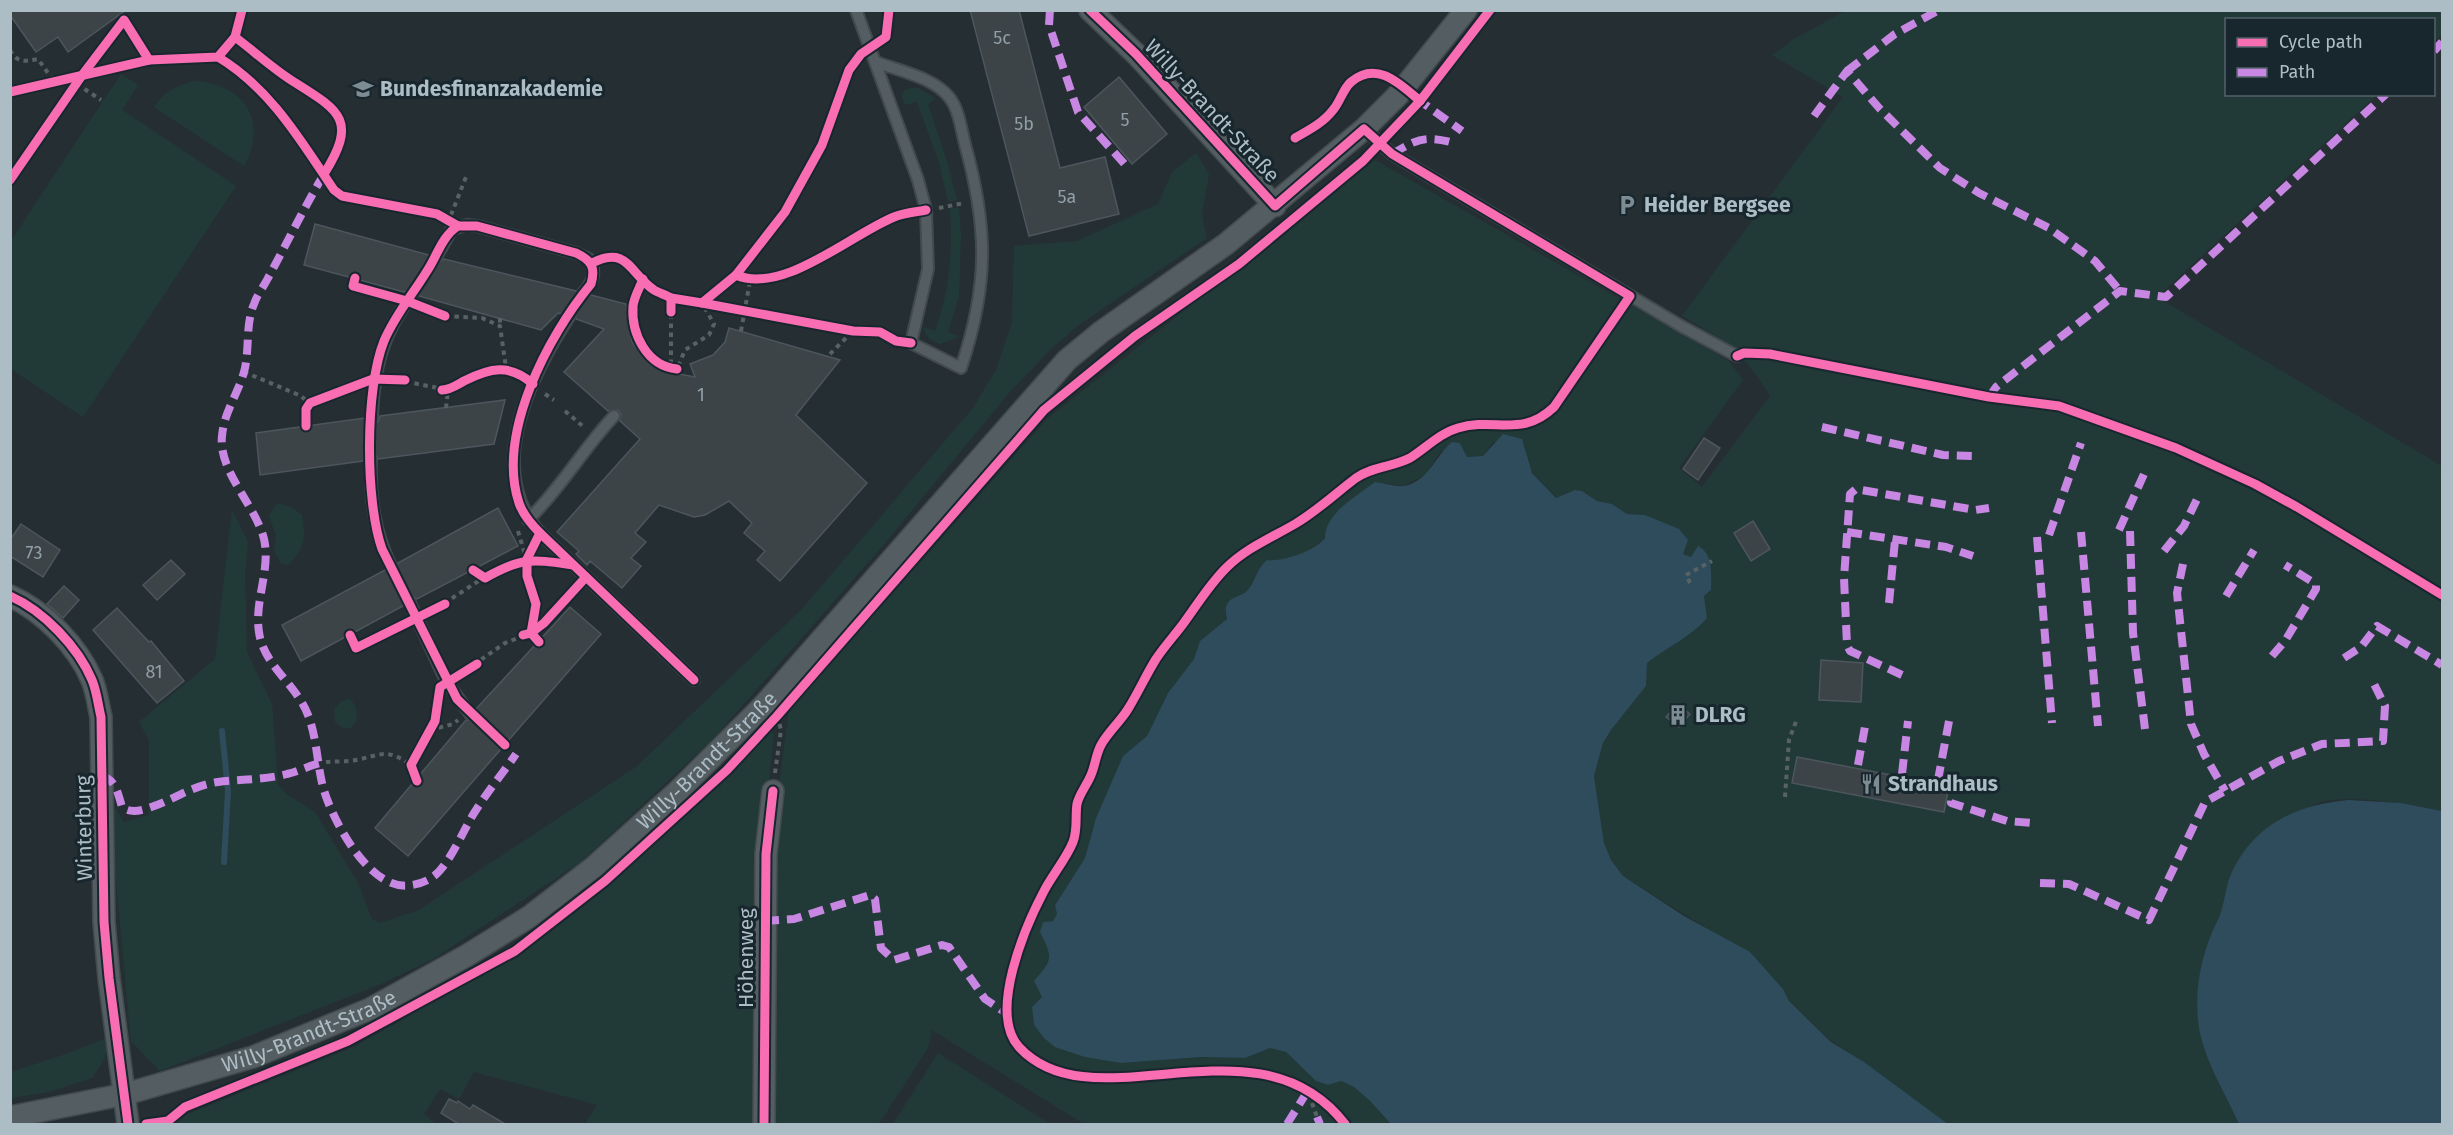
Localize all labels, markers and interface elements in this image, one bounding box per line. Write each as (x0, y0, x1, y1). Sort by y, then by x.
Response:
legend (2225, 18, 2435, 96)
house number: 5c (993, 27, 1011, 49)
text: Cycle path (2279, 31, 2363, 53)
street label: Willy-Brandt-Straße (1139, 34, 1285, 188)
text: Path (2279, 61, 2315, 83)
place label: Bundesfinanzakademie (380, 76, 603, 102)
school or university icon: Bundesfinanzakademie (351, 77, 375, 101)
house number: 5 (1120, 109, 1130, 131)
house number: 5b (1014, 113, 1034, 135)
house number: 5a (1058, 186, 1076, 208)
place label: Heider Bergsee (1644, 192, 1791, 218)
parking icon: Heider Bergsee (1615, 193, 1639, 217)
house number: 1 (697, 384, 705, 406)
house number: 73 (26, 542, 42, 564)
house number: 81 (145, 661, 163, 683)
street label: Willy-Brandt-Straße (631, 686, 783, 835)
place label: DLRG (1695, 702, 1746, 728)
building icon: DLRG (1666, 703, 1690, 727)
place label: Strandhaus (1888, 771, 1998, 797)
restaurant icon: Strandhaus (1859, 772, 1883, 796)
street label: Winterburg (70, 775, 98, 881)
street label: Höhenweg (733, 908, 759, 1008)
street label: Willy-Brandt-Straße (219, 984, 401, 1078)

